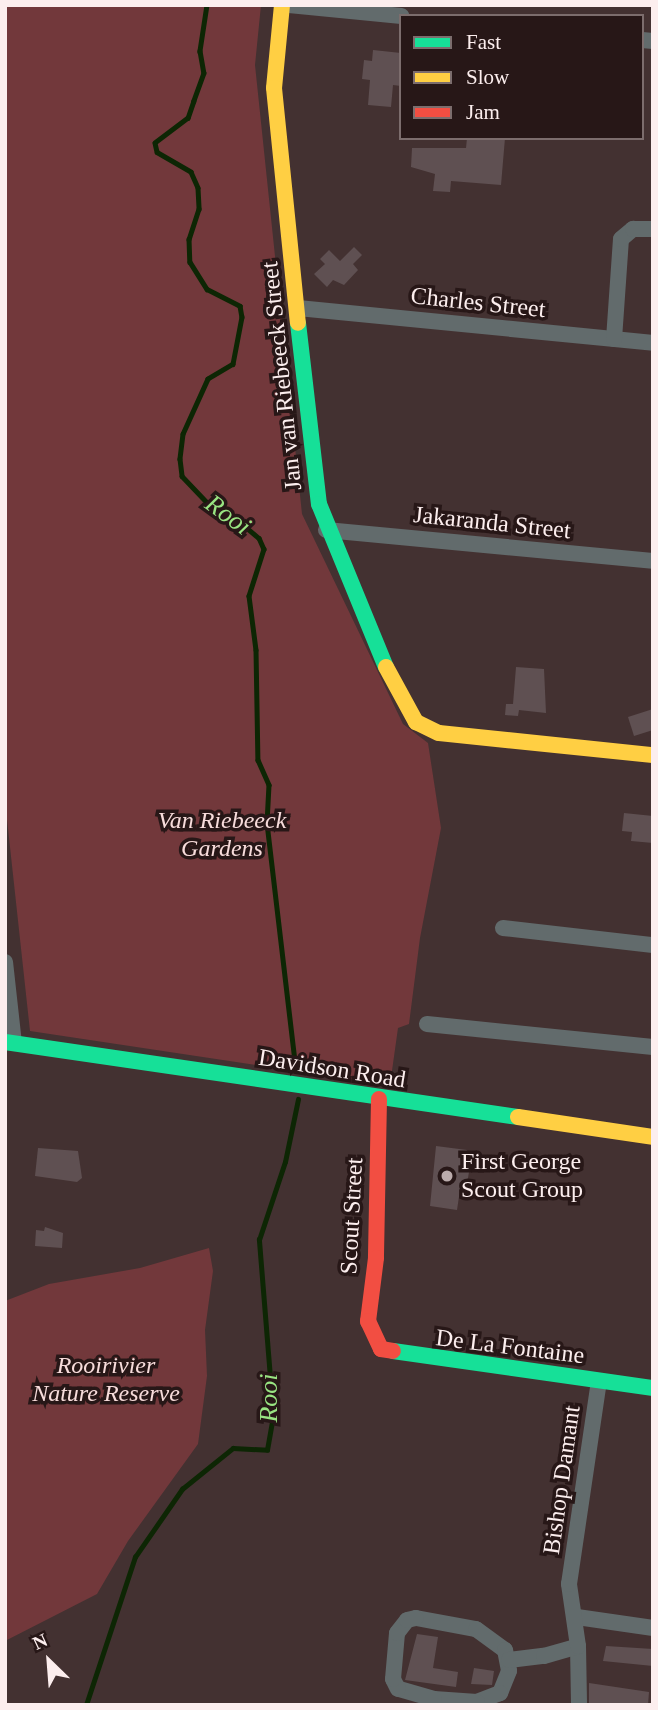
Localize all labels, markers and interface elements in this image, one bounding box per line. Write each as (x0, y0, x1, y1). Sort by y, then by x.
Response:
legend (399, 14, 644, 140)
text: Fast (466, 30, 501, 54)
text: Slow (466, 65, 509, 89)
text: Jam (466, 100, 500, 124)
street label: Jan van Riebeeck Street (256, 260, 308, 492)
street label: Charles Street (409, 282, 547, 324)
water label: Rooi (199, 488, 257, 542)
street label: Jakaranda Street (412, 500, 572, 546)
park label: Van Riebeeck Gardens (158, 807, 286, 863)
street label: Davidson Road (256, 1043, 408, 1095)
place label: First George Scout Group (461, 1148, 583, 1204)
street label: Scout Street (335, 1157, 369, 1275)
marker: First George Scout Group (439, 1168, 455, 1184)
street label: De La Fontaine (434, 1324, 586, 1370)
park label: Rooirivier Nature Reserve (32, 1352, 180, 1408)
water label: Rooi (253, 1373, 285, 1423)
street label: Bishop Damant (537, 1404, 587, 1556)
north arrow (14, 1626, 84, 1696)
text: N (29, 1629, 51, 1654)

